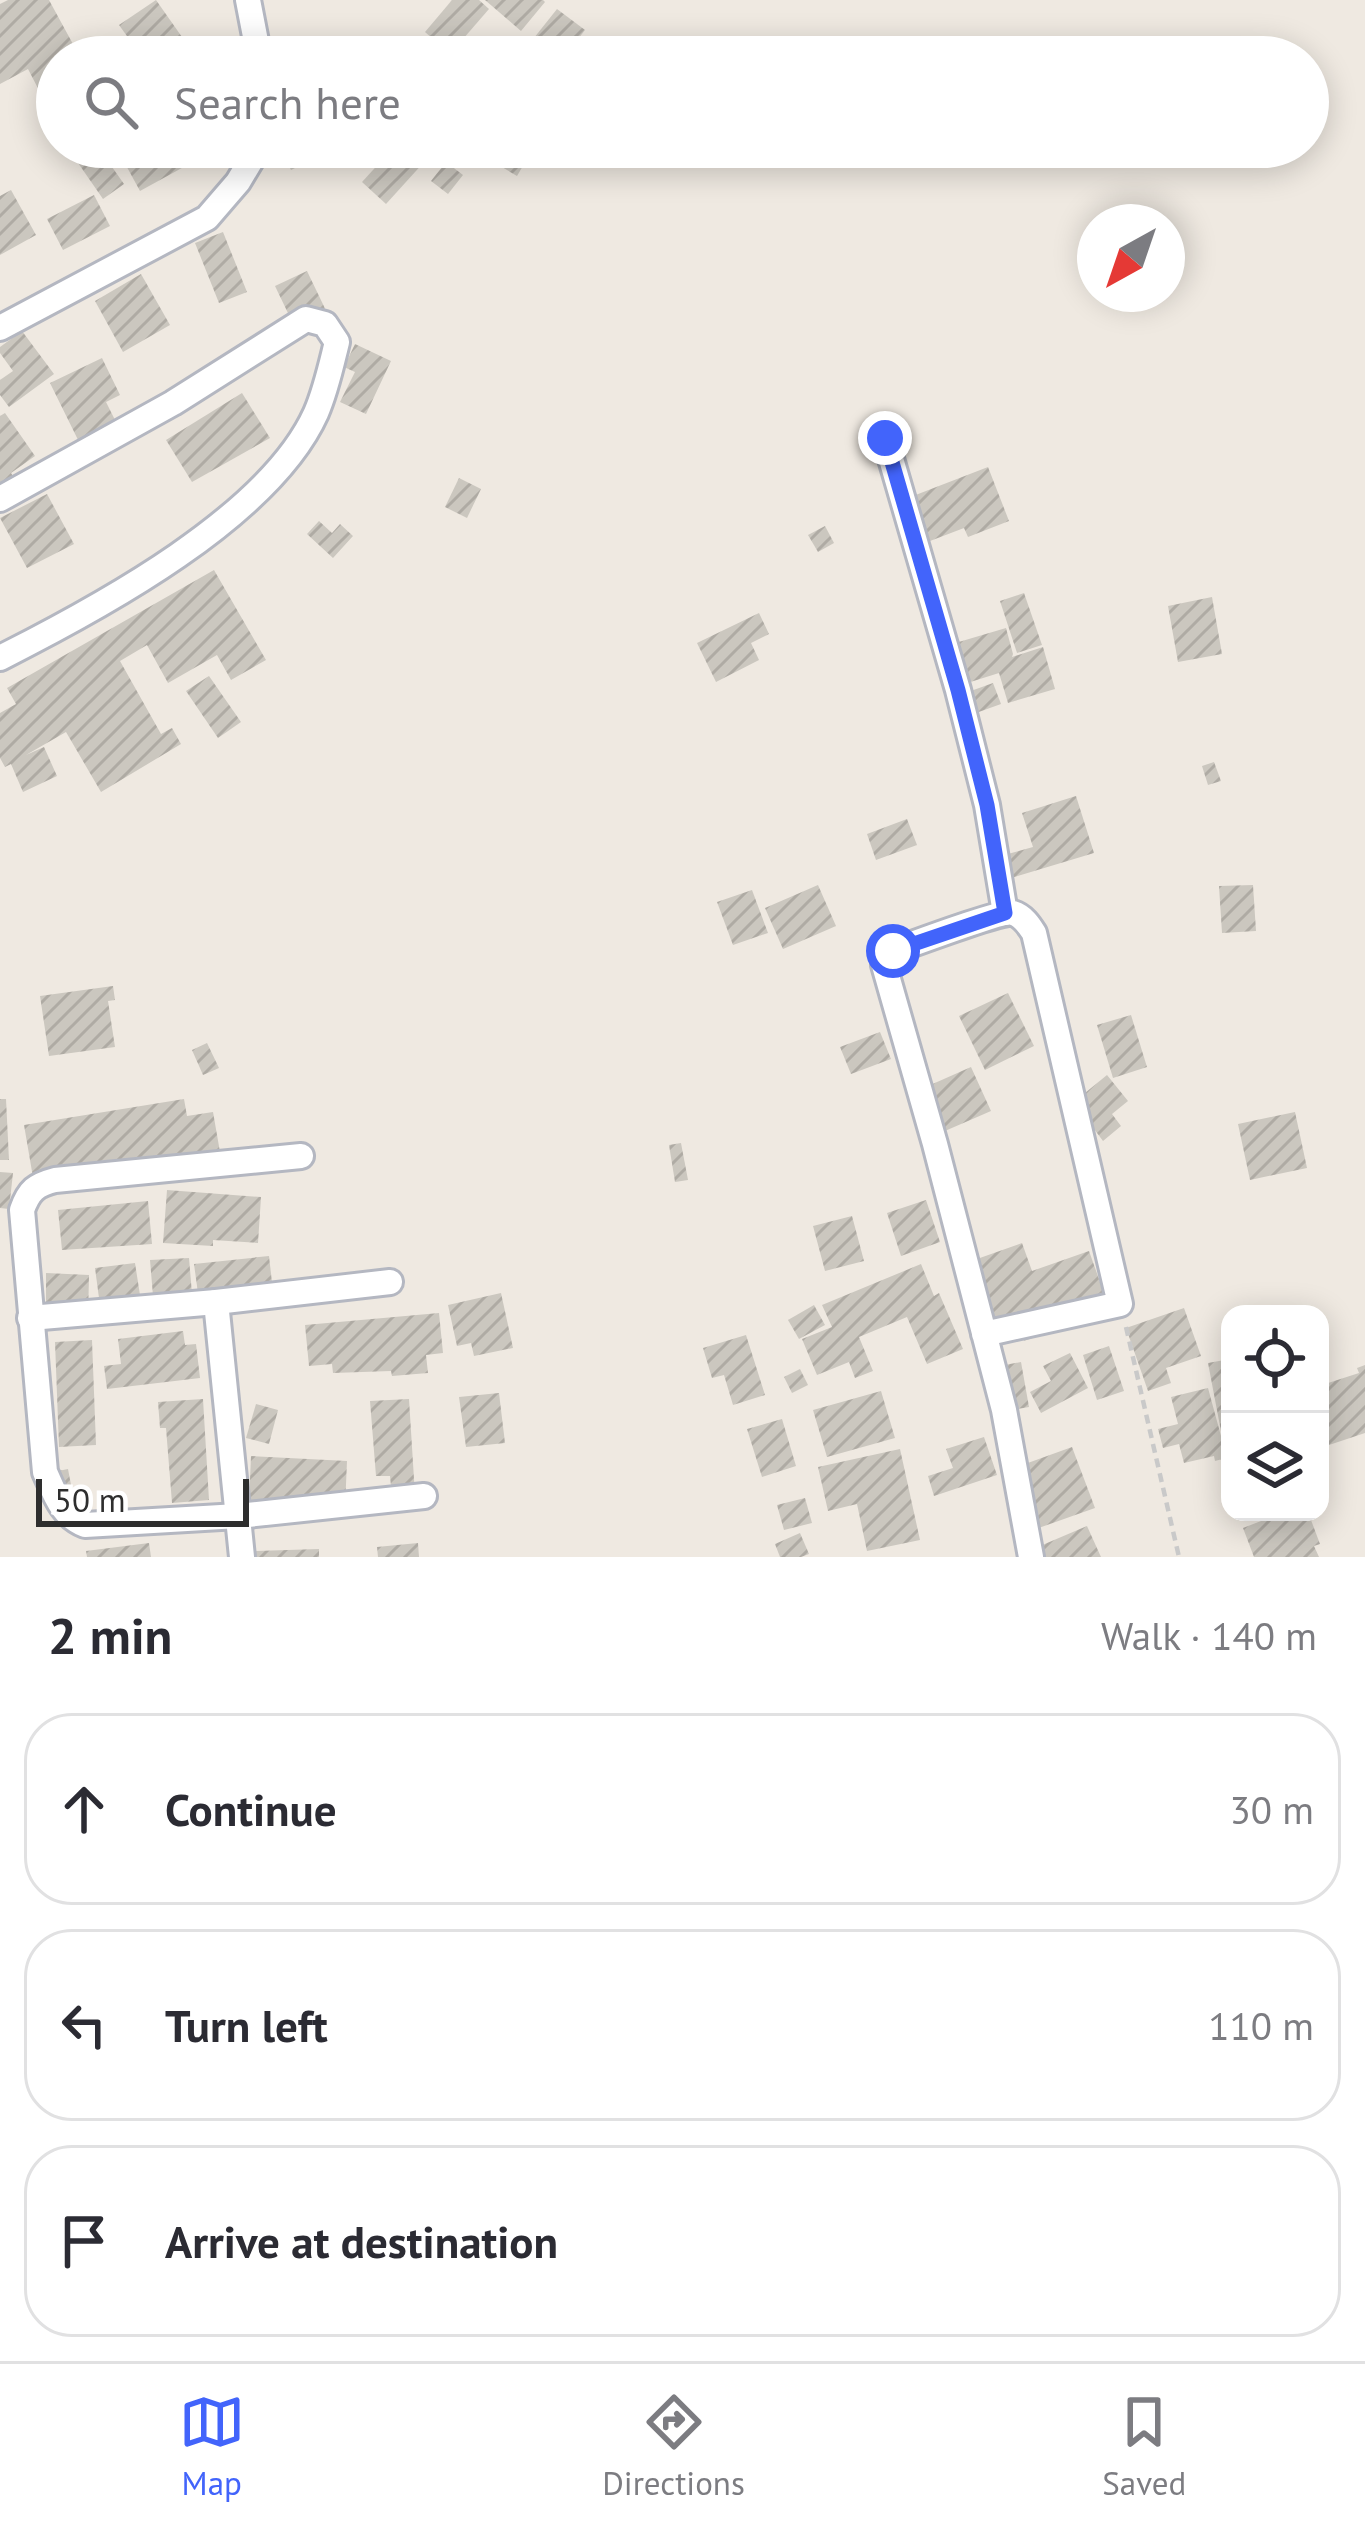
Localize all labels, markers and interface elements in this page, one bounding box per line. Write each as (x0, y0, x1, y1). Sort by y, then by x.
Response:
search box (36, 36, 1329, 168)
icon: search (78, 69, 144, 135)
text: Search here (174, 73, 401, 131)
north arrow (1077, 204, 1185, 312)
route end (858, 411, 912, 465)
route start (866, 924, 920, 978)
map controls (1221, 1305, 1329, 1521)
button: locate (1221, 1305, 1329, 1413)
button: layers (1221, 1413, 1329, 1521)
scale bar (36, 1473, 249, 1526)
text: 50 m (54, 1478, 126, 1521)
text: 2 min (48, 1602, 172, 1668)
text: Walk · 140 m (1101, 1610, 1317, 1661)
icon: ahead (51, 1776, 117, 1842)
text: Continue (165, 1780, 337, 1838)
text: 30 m (1229, 1784, 1314, 1835)
icon: left (51, 1992, 117, 2058)
text: Turn left (165, 1996, 328, 2054)
text: 110 m (1208, 2000, 1314, 2051)
icon: arrive (51, 2208, 117, 2274)
text: Arrive at destination (165, 2212, 558, 2270)
tab: Map (179, 2389, 245, 2504)
tab: Directions (602, 2389, 745, 2504)
tab: Saved (1102, 2389, 1186, 2504)

